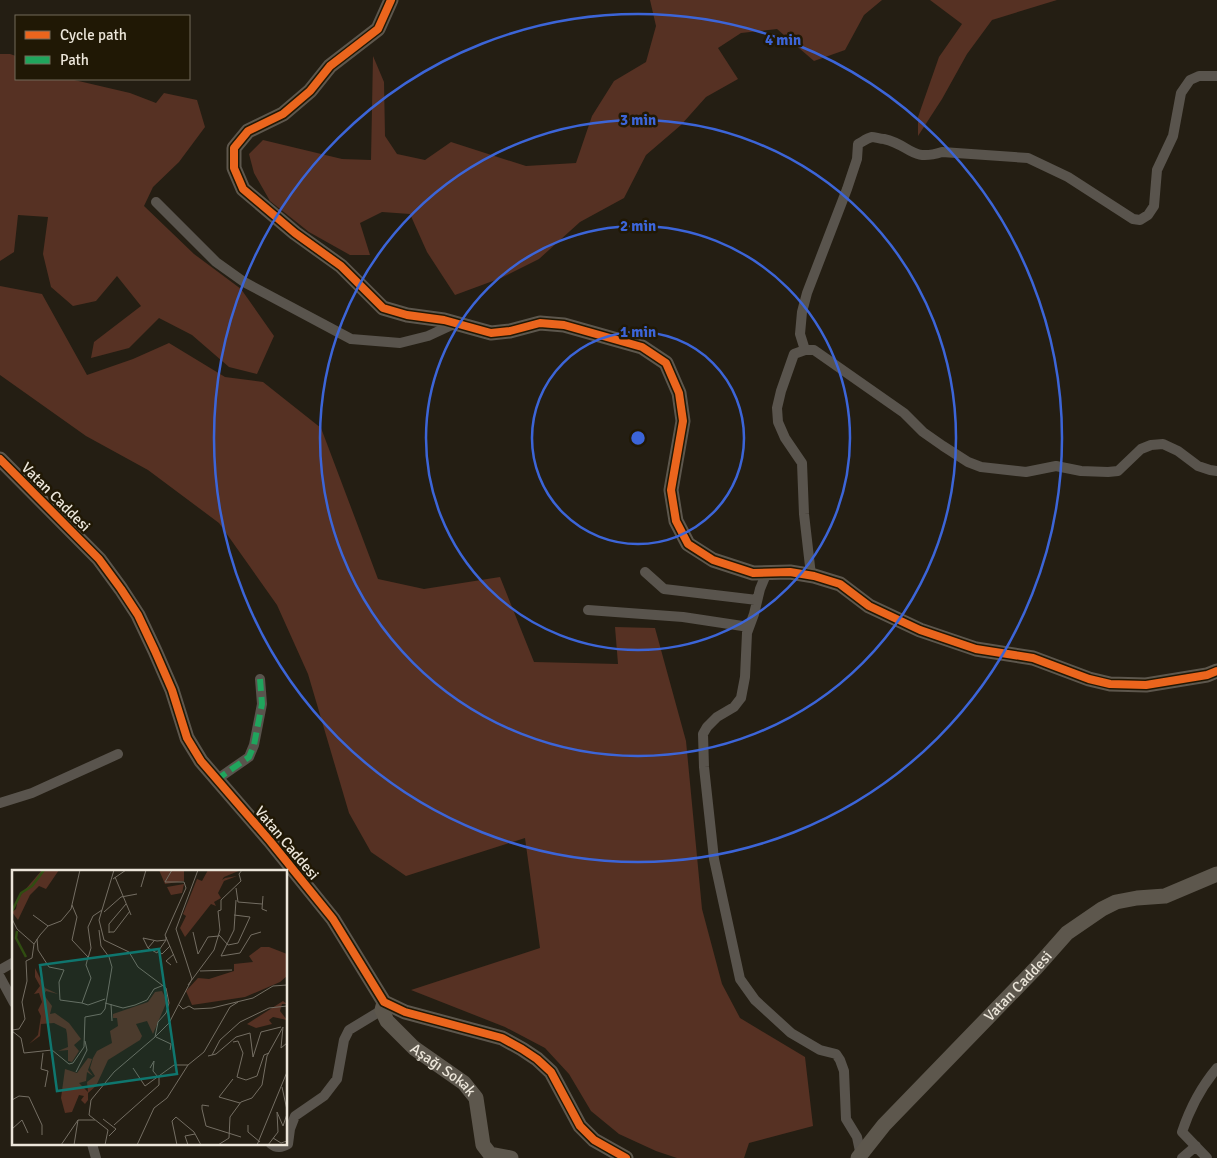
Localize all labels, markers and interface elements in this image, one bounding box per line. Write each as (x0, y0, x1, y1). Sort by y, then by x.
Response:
legend (15, 15, 190, 80)
text: Cycle path (60, 26, 127, 44)
text: 4 min (765, 31, 801, 49)
text: Path (60, 51, 89, 69)
text: 3 min (620, 111, 656, 129)
text: 2 min (620, 217, 656, 235)
text: 1 min (620, 323, 656, 341)
centre of rings (629, 429, 647, 447)
street label: Vatan Caddesi (18, 459, 94, 535)
street label: Vatan Caddesi (251, 803, 323, 883)
inset map (12, 870, 288, 1146)
street label: Vatan Caddesi (980, 947, 1056, 1025)
street label: Aşağı Sokak (407, 1039, 480, 1100)

